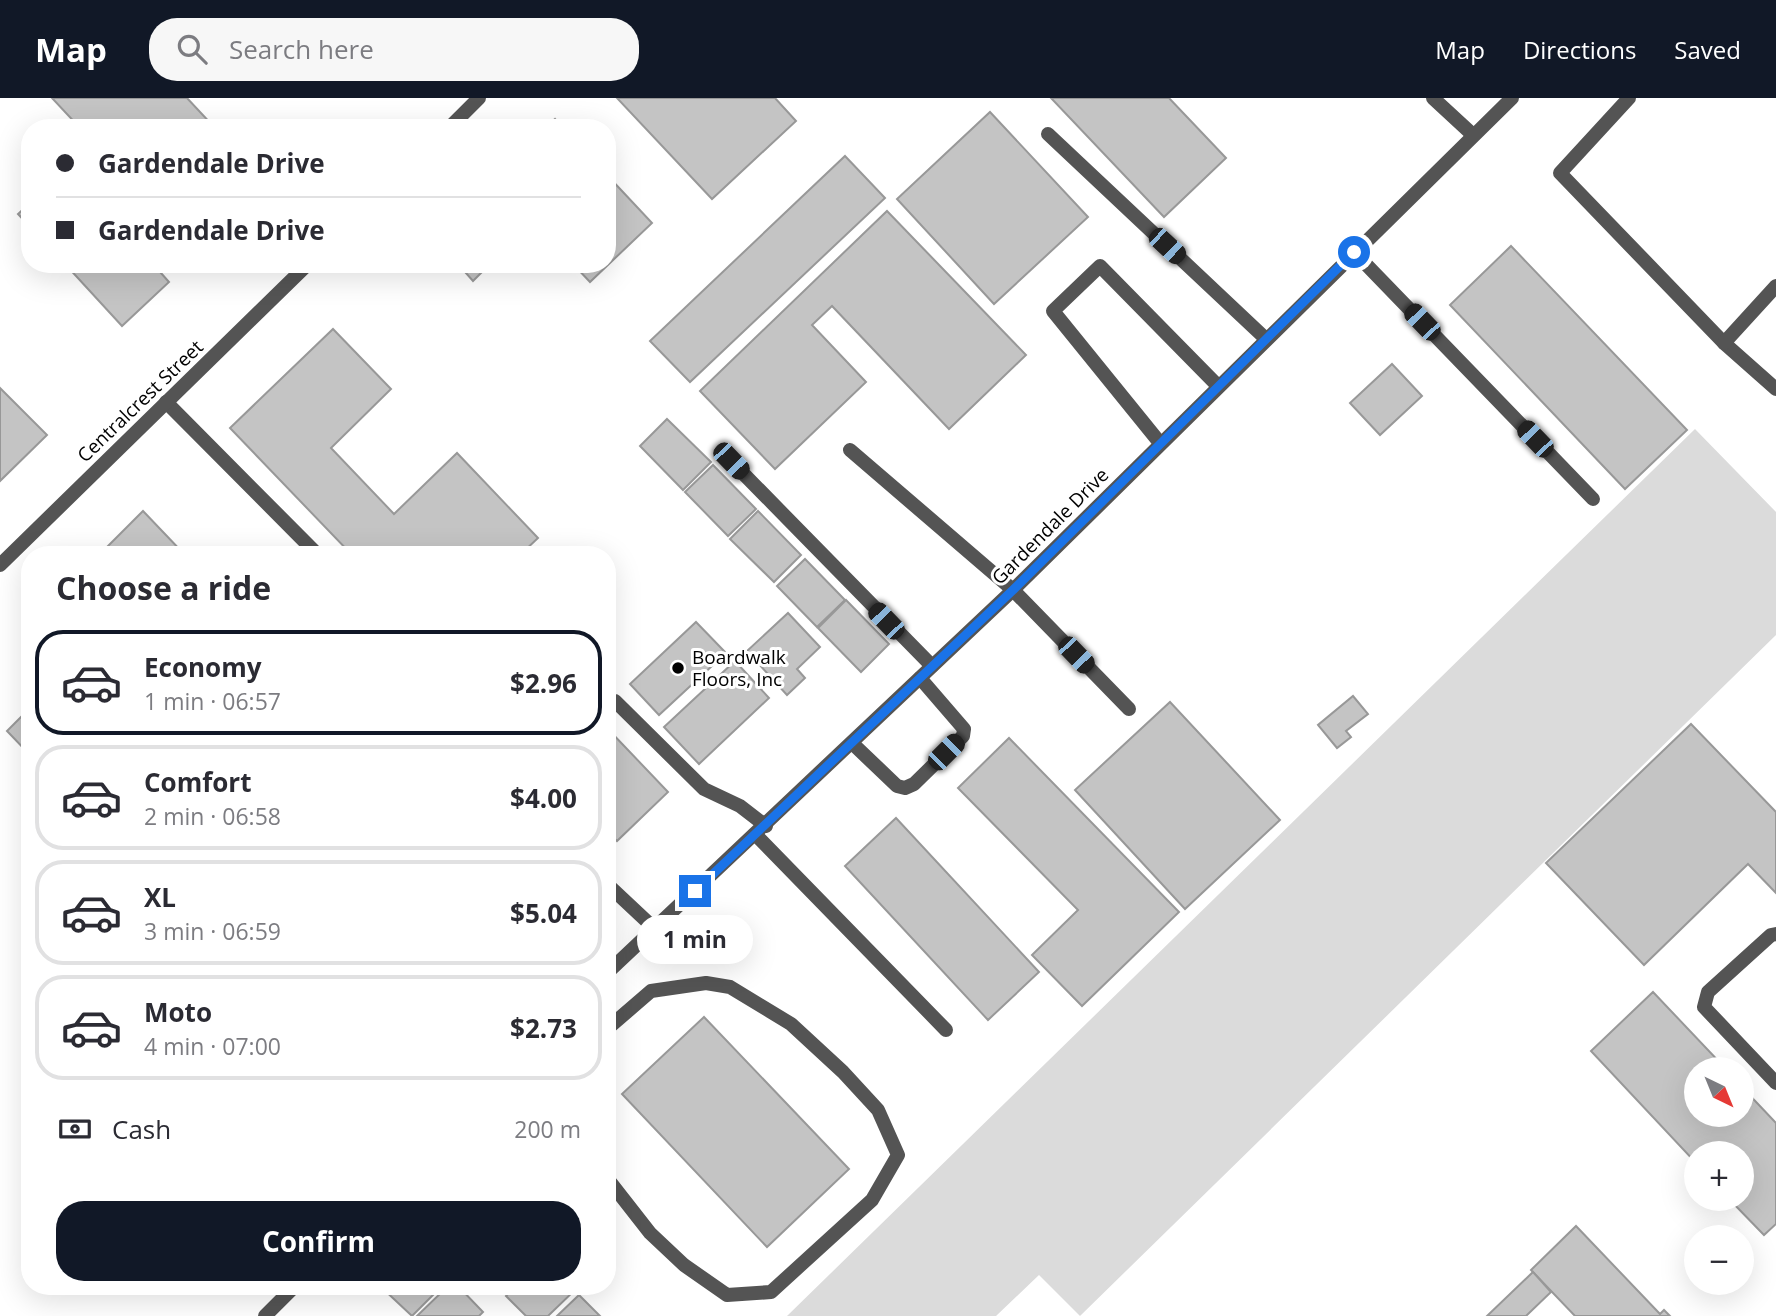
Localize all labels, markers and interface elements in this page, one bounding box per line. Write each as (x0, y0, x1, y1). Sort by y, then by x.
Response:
search box (149, 18, 639, 81)
text: Map (35, 27, 107, 72)
icon: search (173, 30, 211, 68)
text: Search here (229, 31, 374, 67)
text: Map (1435, 33, 1485, 66)
text: Directions (1523, 33, 1636, 66)
text: Saved (1674, 33, 1741, 66)
text: Gardendale Drive (98, 145, 325, 181)
text: Gardendale Drive (98, 212, 325, 248)
car (1145, 224, 1190, 268)
route start (1338, 236, 1370, 268)
car (1400, 300, 1445, 344)
street label: Centralcrest Street (71, 334, 209, 468)
car (1513, 417, 1558, 461)
car (709, 439, 754, 483)
street label: Gardendale Drive (986, 462, 1114, 590)
text: Choose a ride (56, 566, 271, 609)
car (864, 599, 909, 643)
car (1054, 633, 1099, 677)
place label: Boardwalk Floors, Inc (692, 644, 786, 692)
text: Economy (144, 649, 262, 685)
icon: car (60, 651, 123, 714)
marker: Boardwalk Floors, Inc (670, 660, 686, 676)
text: $2.96 (510, 665, 577, 701)
text: 1 min · 06:57 (144, 685, 281, 717)
car (924, 730, 969, 774)
text: Comfort (144, 764, 251, 800)
icon: car (60, 766, 123, 829)
text: $4.00 (510, 780, 577, 816)
text: 2 min · 06:58 (144, 800, 281, 832)
route end (679, 875, 711, 907)
text: XL (144, 879, 176, 915)
icon: car (60, 881, 123, 944)
text: $5.04 (510, 895, 577, 931)
text: 3 min · 06:59 (144, 915, 281, 947)
callout: 1 min (637, 916, 753, 964)
text: 1 min (663, 923, 727, 955)
text: Moto (144, 994, 212, 1030)
icon: car (60, 996, 123, 1059)
text: $2.73 (510, 1010, 577, 1046)
text: 4 min · 07:00 (144, 1030, 281, 1062)
north arrow (1684, 1057, 1754, 1127)
map controls (1684, 1057, 1754, 1295)
icon: cash (56, 1110, 94, 1148)
text: Cash (112, 1111, 171, 1147)
text: 200 m (514, 1113, 581, 1145)
button: + (1684, 1141, 1754, 1211)
button: Confirm (56, 1201, 581, 1281)
button: − (1684, 1225, 1754, 1295)

